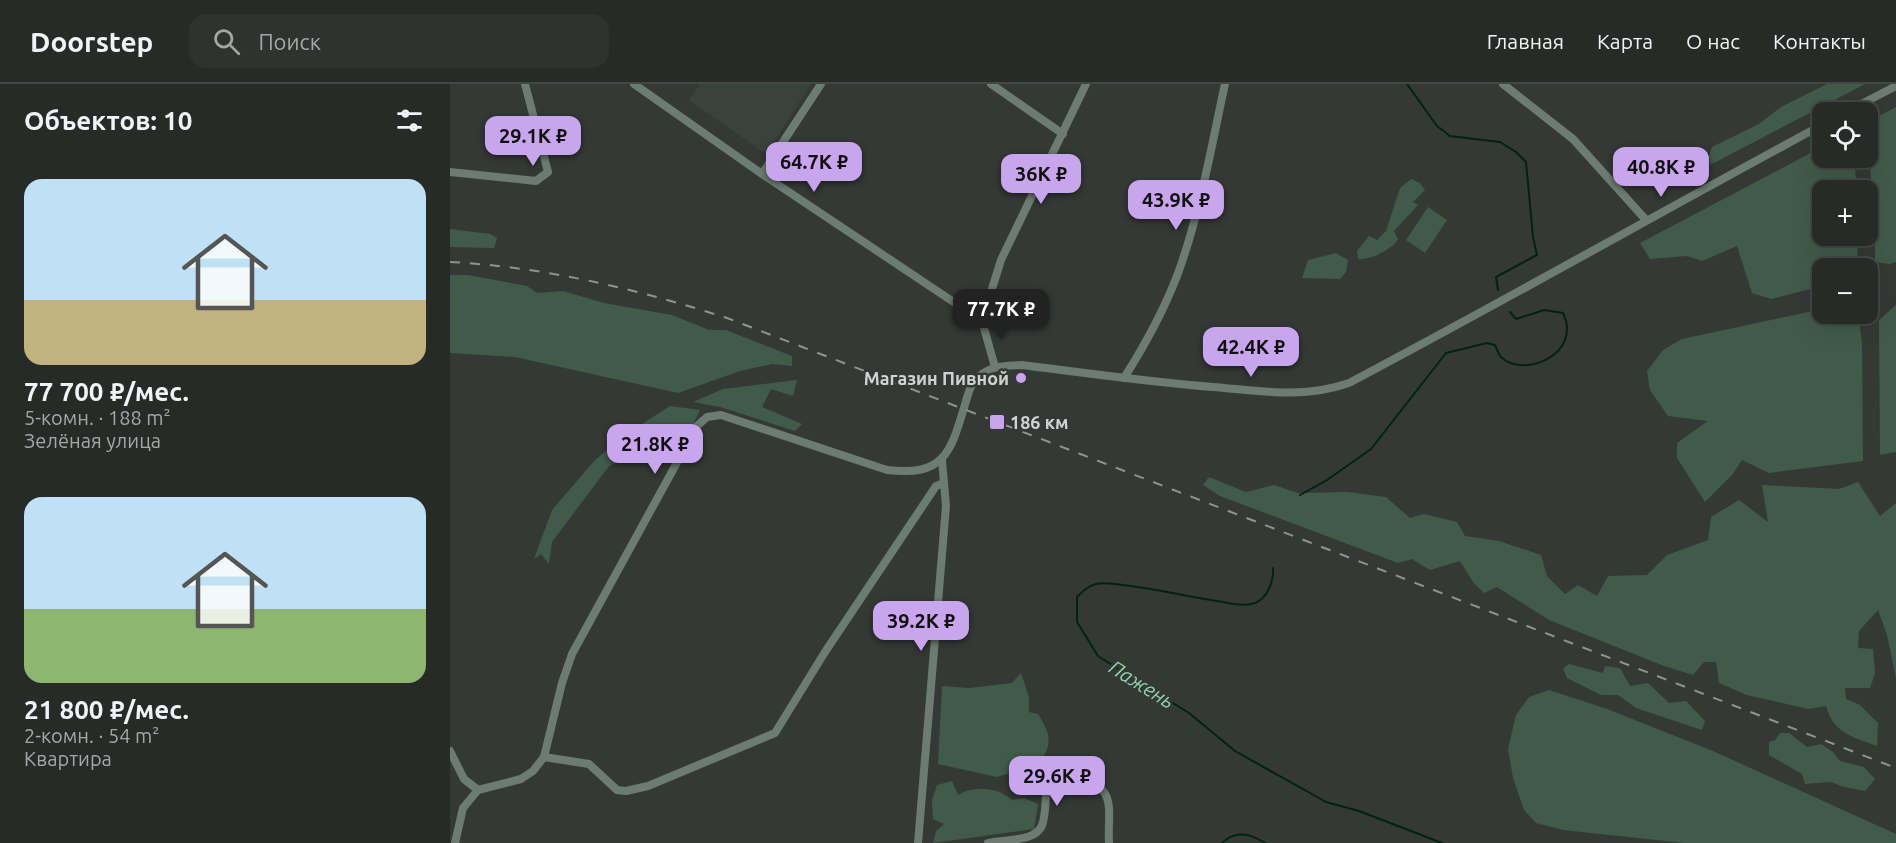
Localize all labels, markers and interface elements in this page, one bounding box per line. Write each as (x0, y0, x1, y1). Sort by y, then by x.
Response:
search box (189, 14, 609, 68)
icon: search (210, 25, 243, 58)
text: Doorstep (30, 26, 153, 57)
text: Поиск (258, 29, 321, 54)
text: Главная (1487, 29, 1564, 53)
text: Карта (1597, 29, 1653, 53)
text: О нас (1686, 29, 1740, 53)
text: Контакты (1773, 29, 1866, 53)
map controls (1812, 102, 1878, 324)
button: locate (1812, 102, 1878, 168)
icon: filters (393, 104, 426, 137)
text: Объектов: 10 (24, 106, 192, 135)
pin: 29.1K ₽ (478, 116, 588, 167)
text: 29.1K ₽ (499, 124, 567, 147)
pin: 64.7K ₽ (759, 142, 869, 193)
pin: 40.8K ₽ (1606, 147, 1716, 198)
text: 64.7K ₽ (780, 150, 848, 173)
pin: 36K ₽ (999, 154, 1083, 205)
text: 40.8K ₽ (1627, 155, 1695, 178)
text: 36K ₽ (1015, 162, 1067, 185)
pin: 43.9K ₽ (1121, 180, 1231, 231)
button: + (1812, 180, 1878, 246)
text: 43.9K ₽ (1142, 188, 1210, 211)
icon: home (171, 218, 279, 326)
button: − (1812, 258, 1878, 324)
pin: 77.7K ₽ (946, 289, 1056, 340)
text: 77.7K ₽ (967, 297, 1035, 320)
pin: 42.4K ₽ (1196, 327, 1306, 378)
text: 42.4K ₽ (1217, 335, 1285, 358)
place label: Магазин Пивной (864, 368, 1009, 388)
marker: Магазин Пивной (1014, 371, 1028, 385)
text: 77 700 ₽/мес. (24, 377, 189, 406)
text: 5-комн. · 188 m² (24, 406, 171, 429)
place label: 186 км (1010, 412, 1069, 432)
marker: 186 км (988, 413, 1006, 431)
pin: 21.8K ₽ (600, 424, 710, 475)
text: Зелёная улица (24, 429, 161, 452)
text: 21.8K ₽ (621, 432, 689, 455)
icon: home (171, 536, 279, 644)
pin: 39.2K ₽ (866, 601, 976, 652)
text: 39.2K ₽ (887, 609, 955, 632)
water label: Пажень (1105, 655, 1179, 713)
text: 21 800 ₽/мес. (24, 695, 189, 724)
text: 2-комн. · 54 m² (24, 724, 159, 747)
text: Квартира (24, 747, 112, 770)
pin: 29.6K ₽ (1002, 756, 1112, 807)
text: 29.6K ₽ (1023, 764, 1091, 787)

